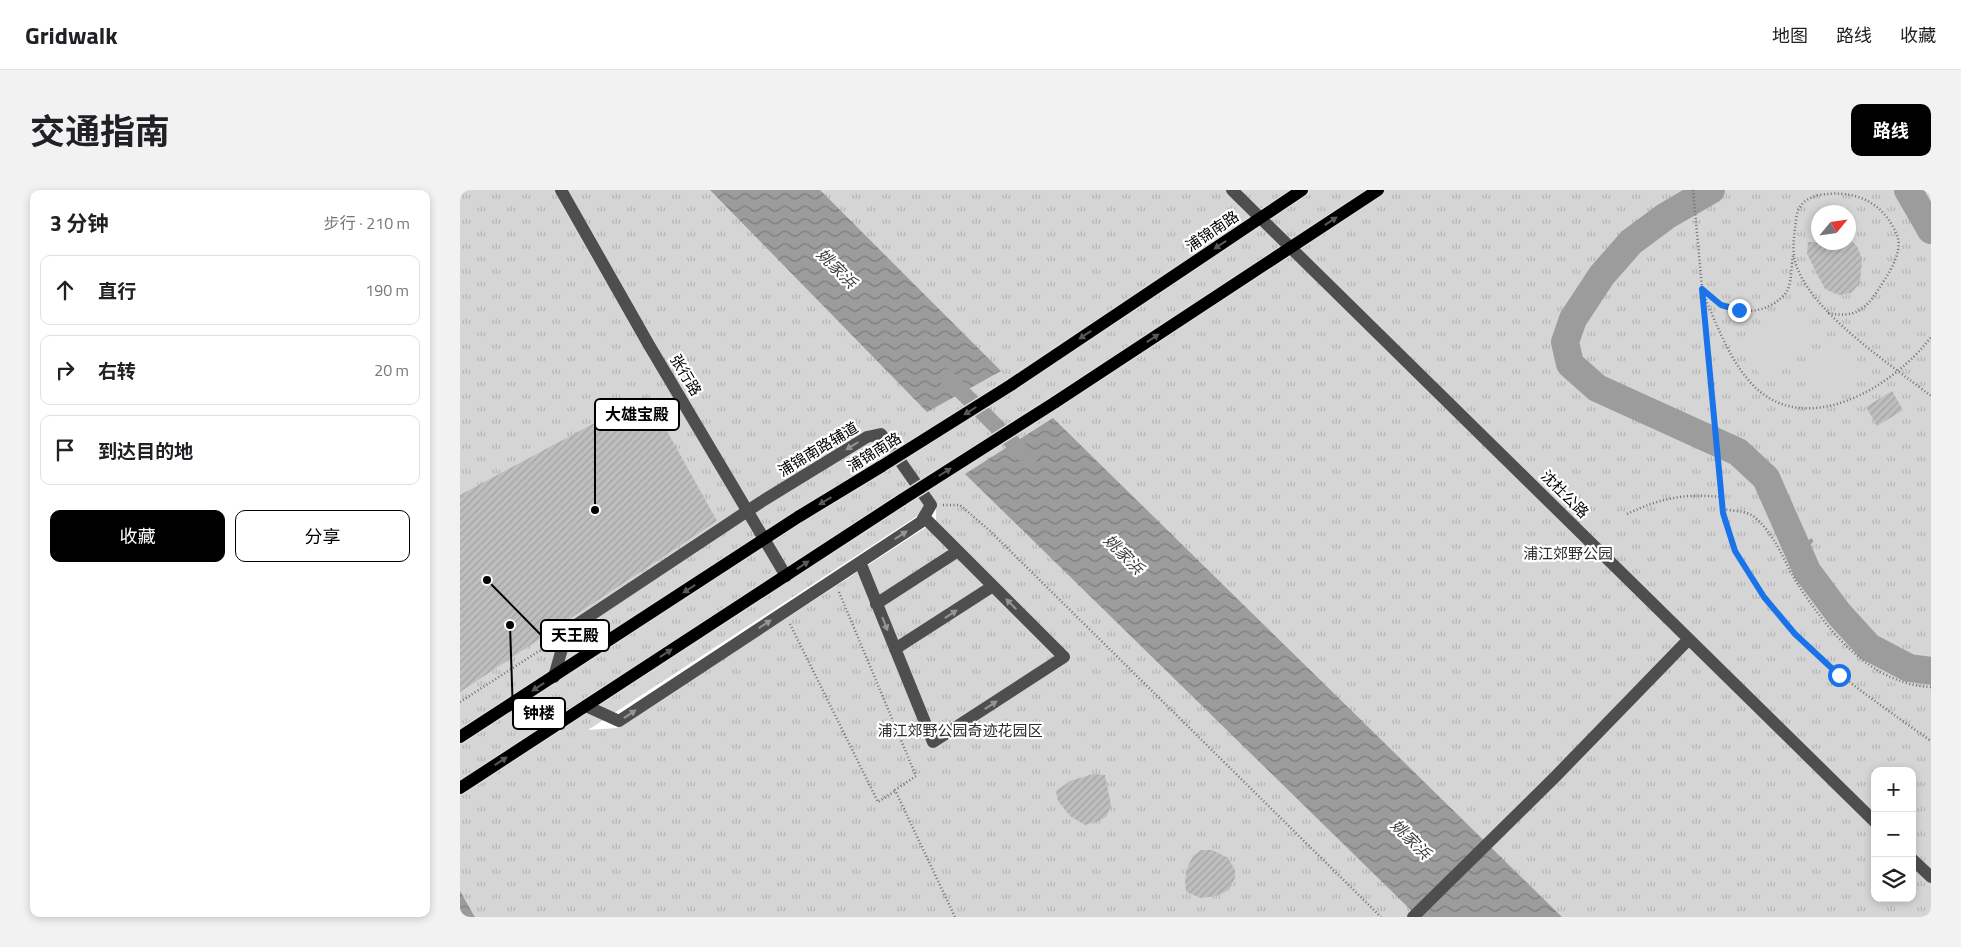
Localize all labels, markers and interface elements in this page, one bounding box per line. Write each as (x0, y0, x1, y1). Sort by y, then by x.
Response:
text: Gridwalk (25, 17, 118, 53)
text: 地图 (1772, 22, 1808, 49)
text: 路线 (1836, 22, 1872, 49)
text: 收藏 (1900, 22, 1936, 49)
text: 交通指南 (30, 104, 170, 158)
button: 路线 (1851, 104, 1931, 156)
street label: 浦锦南路 (1181, 205, 1243, 257)
north arrow (1811, 205, 1856, 250)
text: 3 分钟 (50, 207, 108, 239)
text: 步行 · 210 m (324, 211, 410, 235)
one-way arrow (1324, 216, 1337, 225)
one-way arrow (1214, 240, 1227, 250)
water label: 姚家浜 (812, 243, 864, 295)
icon: ahead (51, 276, 79, 304)
text: 直行 (98, 276, 136, 305)
text: 190 m (365, 278, 409, 302)
route end (1728, 299, 1751, 322)
one-way arrow (1079, 331, 1092, 340)
one-way arrow (1146, 333, 1159, 343)
street label: 张行路 (665, 350, 707, 400)
icon: right (51, 356, 79, 384)
text: 右转 (98, 356, 136, 385)
text: 20 m (374, 358, 409, 382)
callout: 大雄宝殿 (595, 399, 679, 430)
text: 大雄宝殿 (605, 402, 669, 426)
one-way arrow (963, 406, 976, 416)
street label: 浦锦南路辅道 (773, 416, 863, 482)
street label: 浦锦南路 (842, 426, 906, 478)
icon: arrive (51, 436, 79, 464)
text: 到达目的地 (98, 436, 193, 465)
one-way arrow (845, 441, 858, 451)
street label: 沈杜公路 (1536, 465, 1594, 523)
one-way arrow (938, 468, 951, 477)
one-way arrow (819, 496, 832, 505)
button: 收藏 (50, 510, 225, 562)
button: 分享 (235, 510, 410, 562)
water label: 姚家浜 (1099, 529, 1151, 581)
one-way arrow (894, 530, 908, 540)
park label: 浦江郊野公园 (1523, 542, 1613, 565)
one-way arrow (796, 560, 809, 570)
one-way arrow (682, 584, 696, 594)
one-way arrow (1005, 598, 1017, 610)
one-way arrow (944, 609, 957, 618)
one-way arrow (881, 617, 889, 631)
one-way arrow (758, 619, 772, 629)
callout: 天王殿 (541, 620, 609, 651)
text: 天王殿 (551, 623, 599, 647)
one-way arrow (660, 649, 673, 658)
route start (1828, 664, 1851, 687)
one-way arrow (531, 682, 545, 692)
callout: 钟楼 (513, 698, 565, 729)
one-way arrow (984, 700, 998, 709)
text: 钟楼 (523, 701, 555, 725)
one-way arrow (623, 709, 636, 718)
park label: 浦江郊野公园奇迹花园区 (877, 719, 1043, 742)
one-way arrow (494, 756, 508, 766)
map controls (1871, 767, 1916, 902)
button: + (1871, 767, 1916, 812)
button: − (1871, 812, 1916, 857)
water label: 姚家浜 (1386, 814, 1438, 866)
button: layers (1871, 857, 1916, 902)

